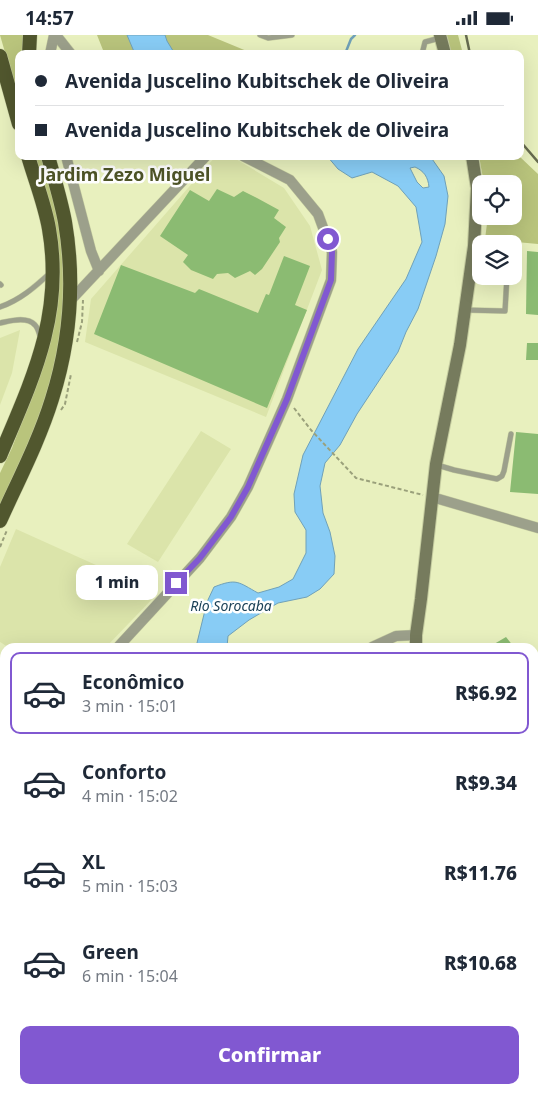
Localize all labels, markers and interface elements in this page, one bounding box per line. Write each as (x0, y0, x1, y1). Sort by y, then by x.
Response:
text: 14:57 (25, 5, 74, 31)
text: Avenida Juscelino Kubitschek de Oliveira (65, 68, 449, 94)
text: Avenida Juscelino Kubitschek de Oliveira (65, 117, 449, 143)
district label: Jardim Zezo Miguel (38, 162, 210, 186)
map controls (472, 175, 522, 285)
button: locate (472, 175, 522, 225)
route start (317, 228, 339, 250)
button: layers (472, 235, 522, 285)
callout: 1 min (76, 565, 158, 601)
text: 1 min (95, 571, 139, 593)
route end (165, 572, 187, 594)
water label: Rio Sorocaba (190, 596, 272, 615)
text: Econômico (82, 669, 184, 695)
icon: car (22, 671, 67, 716)
text: R$6.92 (455, 680, 517, 706)
text: 3 min · 15:01 (82, 695, 178, 717)
text: Conforto (82, 759, 166, 785)
icon: car (22, 761, 67, 806)
text: R$9.34 (455, 770, 517, 796)
text: 4 min · 15:02 (82, 785, 178, 807)
text: XL (82, 849, 105, 875)
icon: car (22, 851, 67, 896)
text: R$11.76 (444, 860, 517, 886)
text: 5 min · 15:03 (82, 875, 178, 897)
text: Green (82, 939, 139, 965)
icon: car (22, 941, 67, 986)
text: R$10.68 (444, 950, 517, 976)
text: 6 min · 15:04 (82, 965, 178, 987)
button: Confirmar (20, 1026, 519, 1084)

